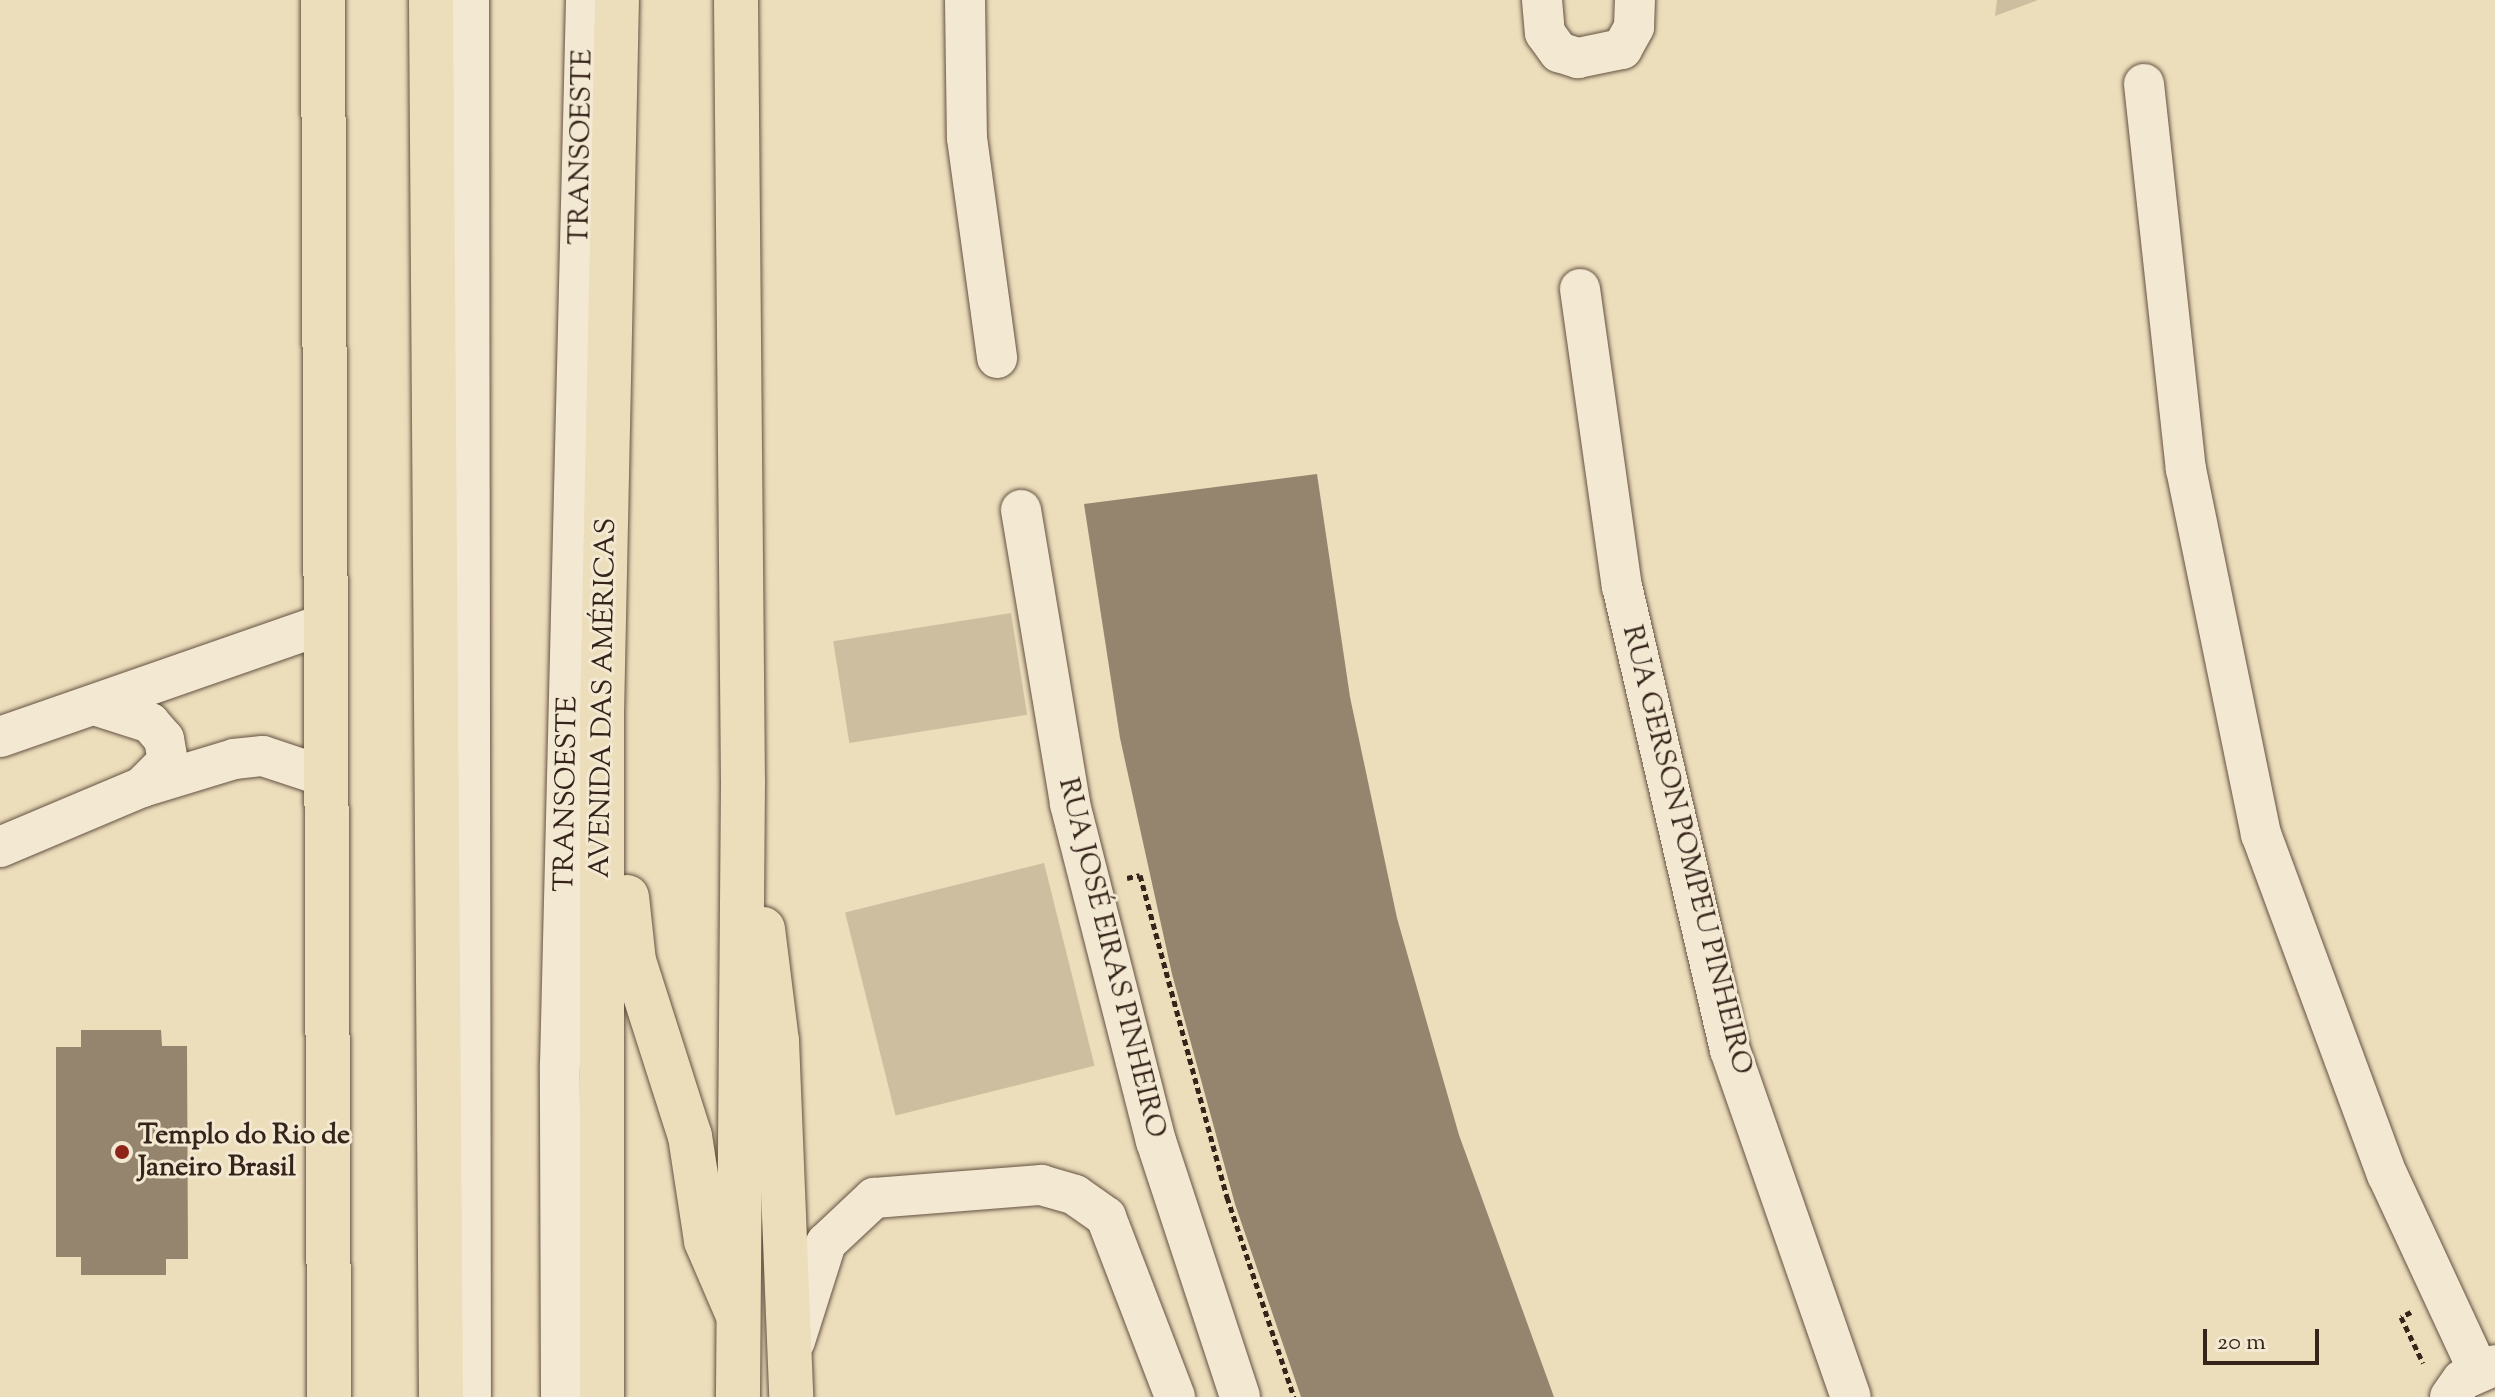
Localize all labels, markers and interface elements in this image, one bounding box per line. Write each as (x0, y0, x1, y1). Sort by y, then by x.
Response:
street label: TRANSOESTE (563, 49, 601, 245)
street label: AVENIDA DAS AMÉRICAS (584, 518, 624, 878)
street label: RUA GERSON POMPEU PINHEIRO (1614, 622, 1758, 1078)
street label: TRANSOESTE (548, 696, 586, 892)
street label: RUA JOSÉ EIRAS PINHEIRO (1050, 775, 1172, 1141)
place label: Templo do Rio de Janeiro Brasil (138, 1119, 350, 1185)
marker: Templo do Rio de Janeiro Brasil (113, 1143, 131, 1161)
scale bar (2207, 1313, 2323, 1363)
text: 20 m (2217, 1326, 2266, 1360)

